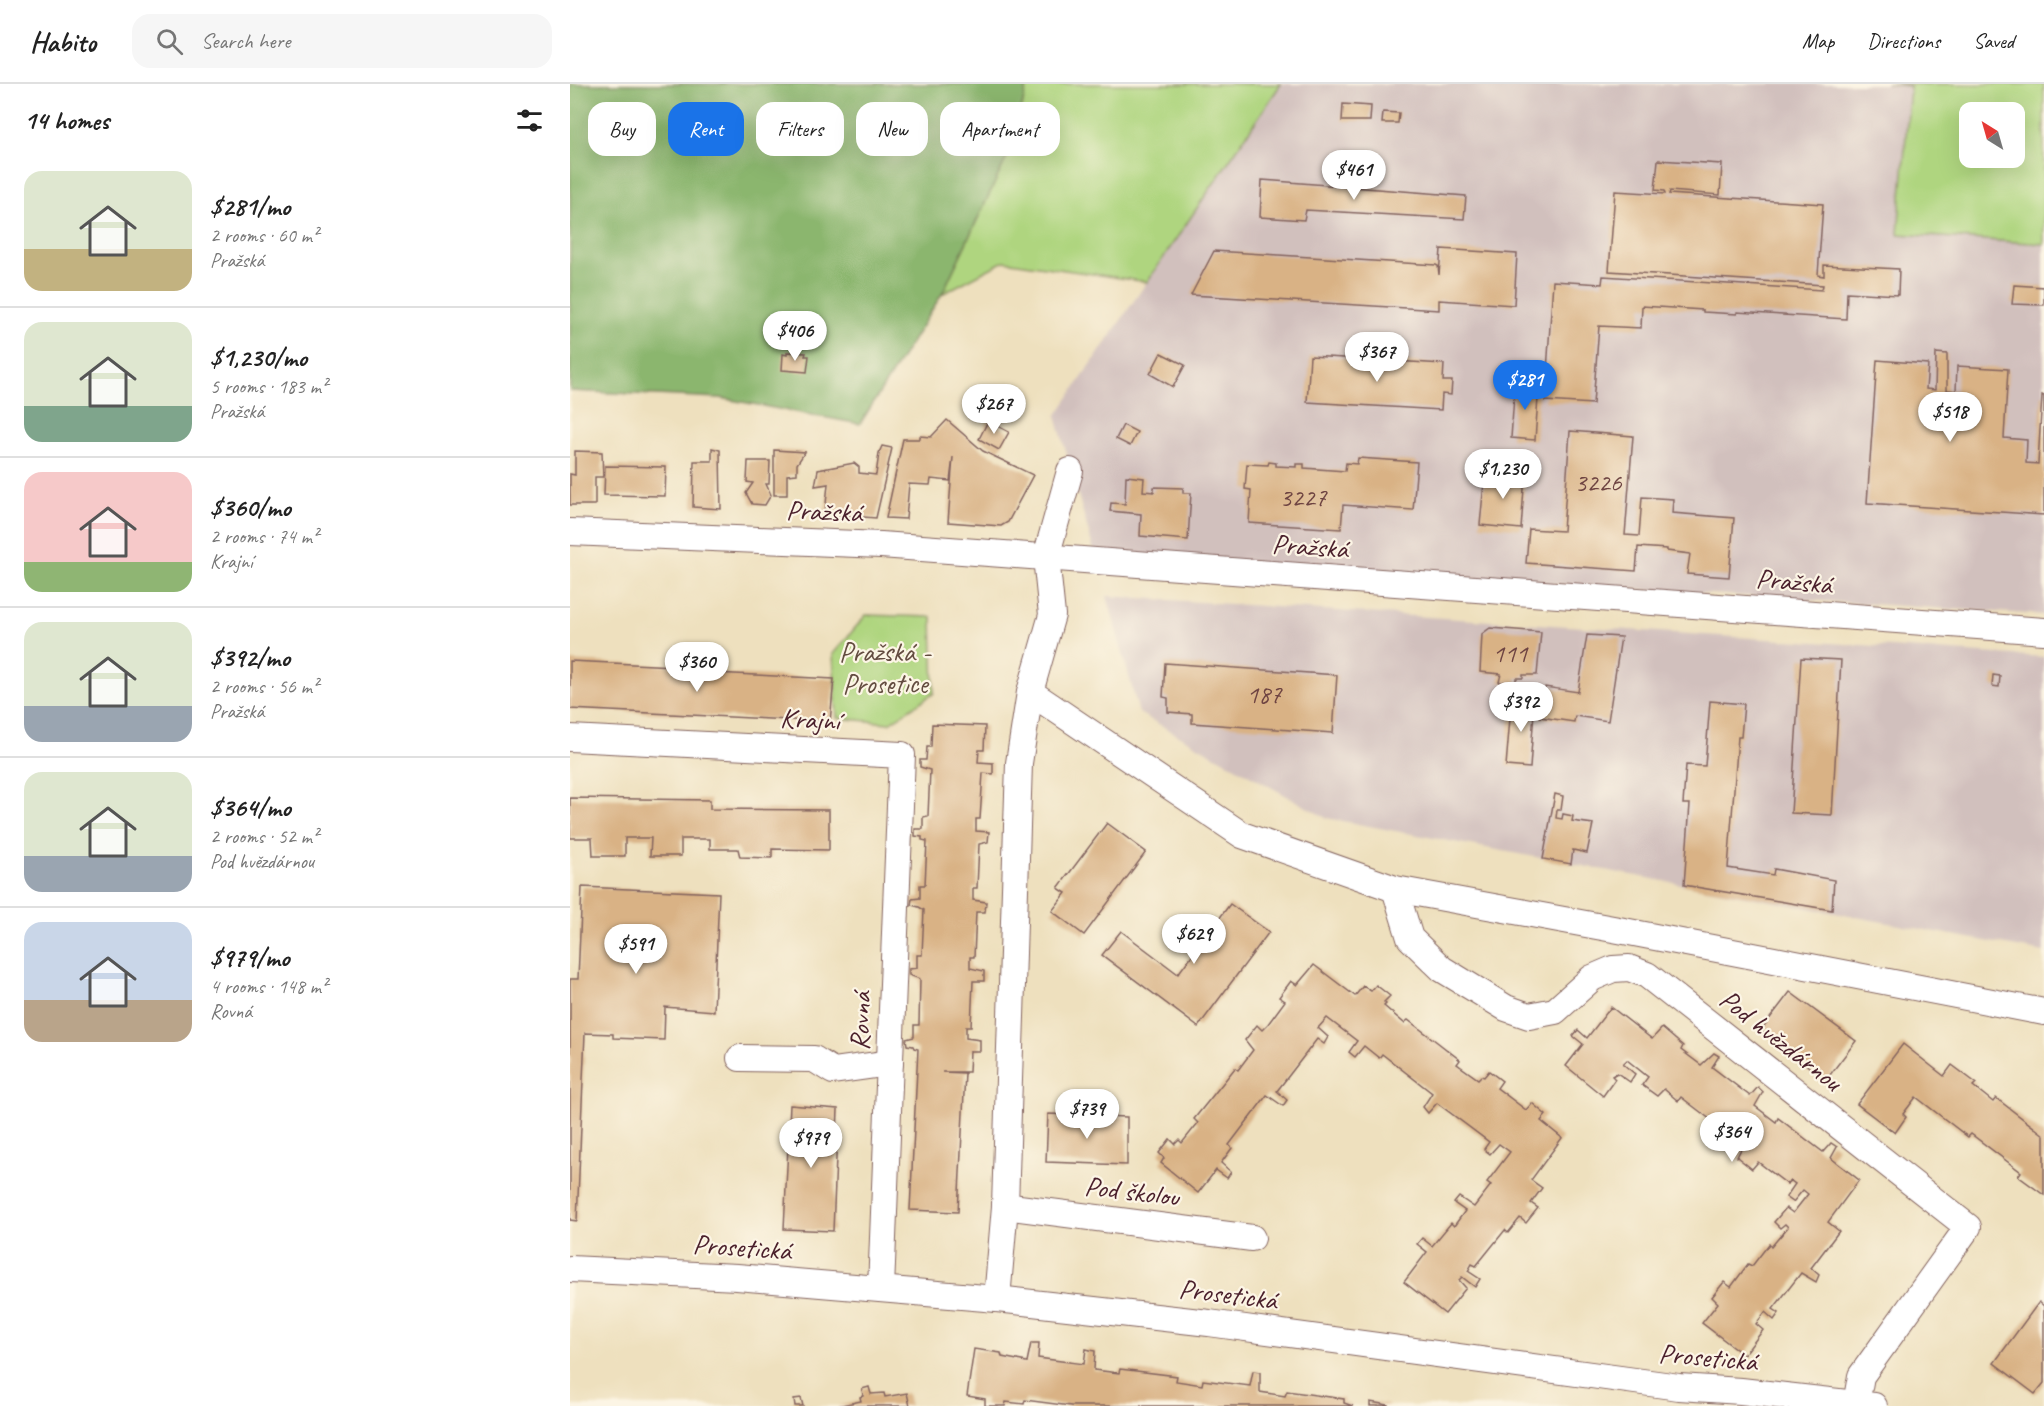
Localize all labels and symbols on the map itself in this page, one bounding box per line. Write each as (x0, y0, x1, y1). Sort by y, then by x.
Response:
north arrow (1959, 102, 2025, 168)
pin: $461 (1318, 150, 1390, 201)
pin: $406 (759, 311, 831, 362)
pin: $367 (1341, 332, 1413, 383)
pin: $281 (1489, 360, 1561, 411)
pin: $267 (958, 384, 1030, 435)
pin: $518 (1914, 392, 1986, 443)
pin: $1,230 (1454, 449, 1552, 500)
house number: 3226 (1575, 466, 1623, 499)
house number: 3227 (1280, 481, 1328, 514)
street label: Pražská (785, 492, 865, 530)
street label: Pražská (1271, 526, 1352, 566)
street label: Pražská (1755, 560, 1836, 602)
park label: Pražská - Prosetice (839, 634, 933, 701)
house number: 111 (1492, 637, 1529, 670)
pin: $360 (661, 642, 733, 693)
house number: 187 (1246, 678, 1283, 711)
pin: $392 (1485, 682, 1557, 733)
street label: Krajní (779, 700, 846, 738)
pin: $629 (1158, 914, 1230, 965)
pin: $591 (600, 924, 672, 975)
street label: Pod hvězdárnou (1713, 981, 1851, 1100)
street label: Rovná (841, 988, 879, 1051)
pin: $739 (1051, 1089, 1123, 1140)
pin: $364 (1696, 1112, 1768, 1163)
pin: $979 (775, 1118, 847, 1169)
street label: Pod školou (1083, 1168, 1183, 1214)
street label: Prosetická (692, 1226, 795, 1268)
street label: Prosetická (1177, 1271, 1282, 1318)
street label: Prosetická (1657, 1335, 1761, 1379)

